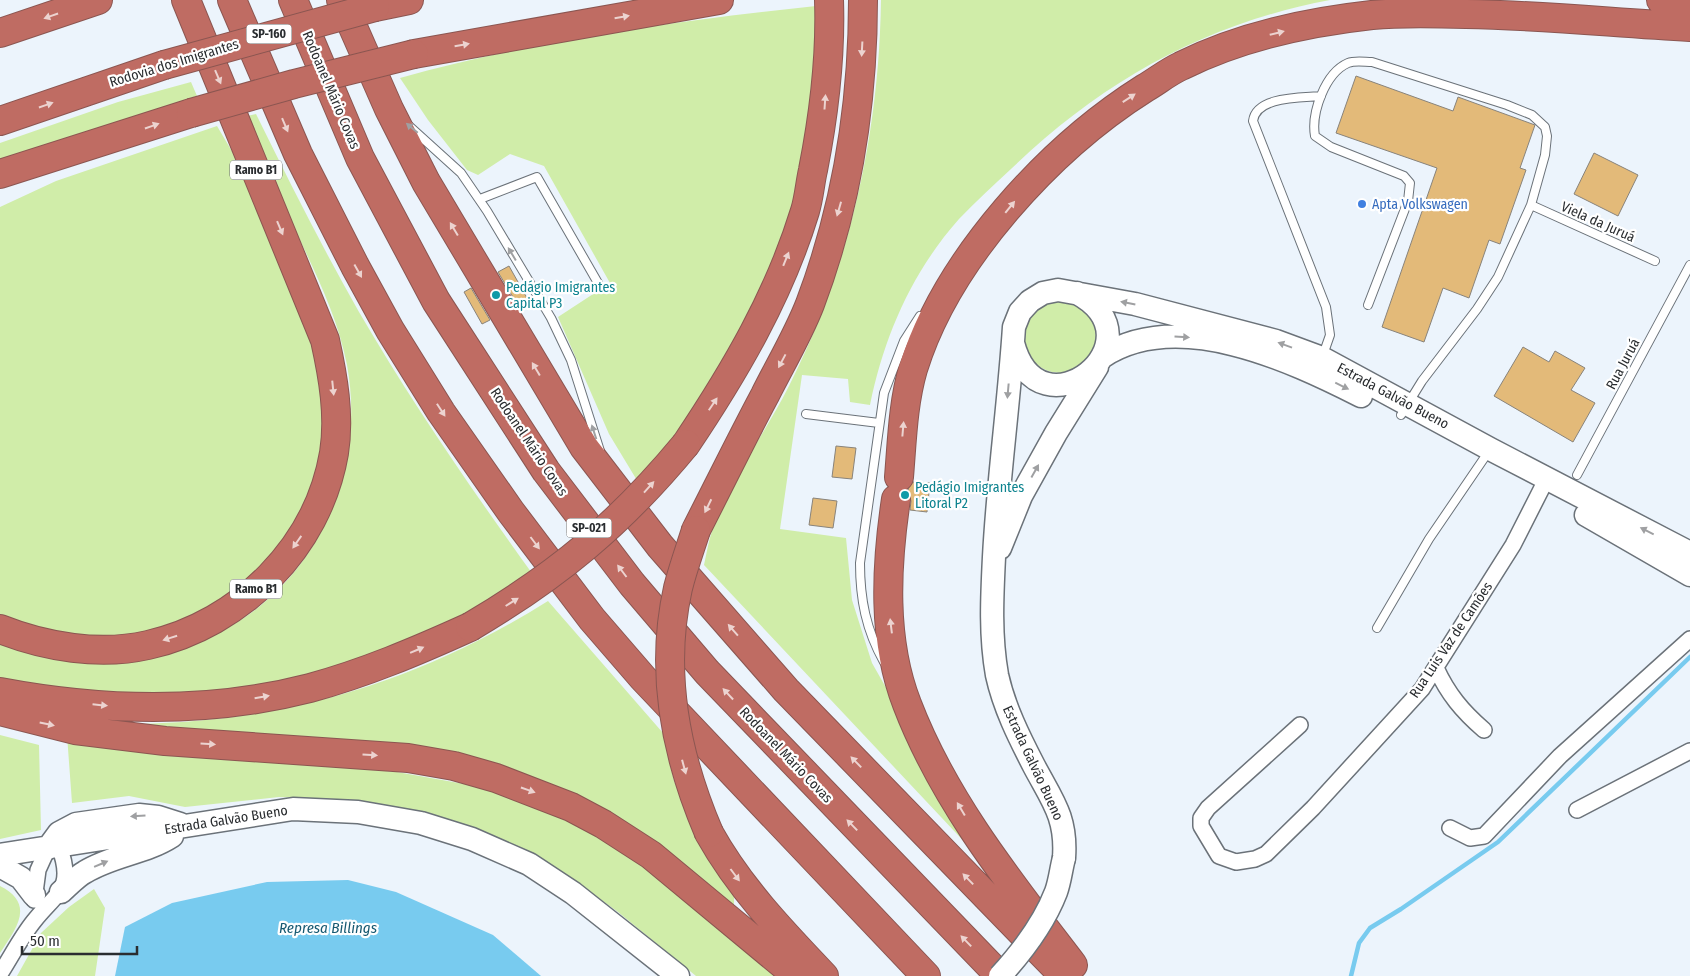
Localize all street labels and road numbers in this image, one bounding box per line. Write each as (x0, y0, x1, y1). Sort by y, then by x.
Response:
road number: SP-160 (246, 24, 292, 44)
street label: Rodoanel Mário Covas (298, 28, 364, 152)
street label: Rodovia dos Imigrantes (107, 35, 241, 91)
road number: Ramo B1 (230, 160, 282, 180)
street label: Viela da Juruá (1558, 198, 1638, 246)
street label: Rua Juruá (1603, 335, 1644, 392)
street label: Estrada Galvão Bueno (1334, 359, 1452, 433)
street label: Rodoanel Mário Covas (487, 385, 571, 499)
road number: SP-021 (566, 518, 612, 538)
street label: Rua Luis Vaz de Camões (1406, 579, 1496, 701)
road number: Ramo B1 (230, 580, 282, 598)
street label: Estrada Galvão Bueno (999, 703, 1067, 823)
street label: Rodoanel Mário Covas (736, 704, 836, 806)
street label: Estrada Galvão Bueno (163, 802, 289, 838)

